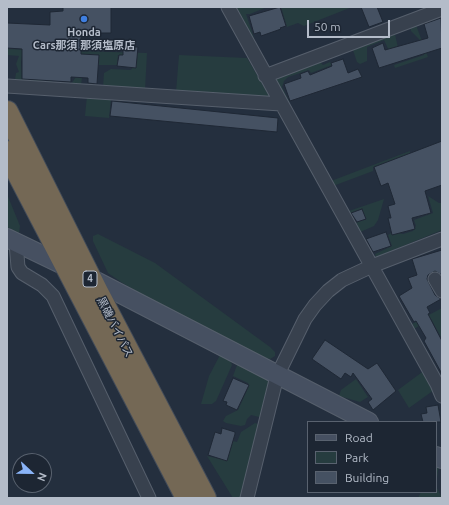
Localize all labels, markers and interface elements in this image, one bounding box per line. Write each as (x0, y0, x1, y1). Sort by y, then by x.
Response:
scale bar (309, 12, 392, 38)
marker: Honda Cars那須 那須塩原店 (79, 14, 89, 24)
text: 50 m (314, 20, 341, 33)
place label: Honda Cars那須 那須塩原店 (33, 25, 135, 51)
road number: 4 (83, 271, 97, 287)
street label: 黒磯バイパス (94, 295, 136, 359)
legend (307, 421, 437, 493)
text: Road (345, 431, 373, 444)
text: Park (345, 451, 369, 464)
north arrow (12, 453, 52, 493)
text: N (35, 471, 49, 483)
text: Building (345, 471, 389, 484)

